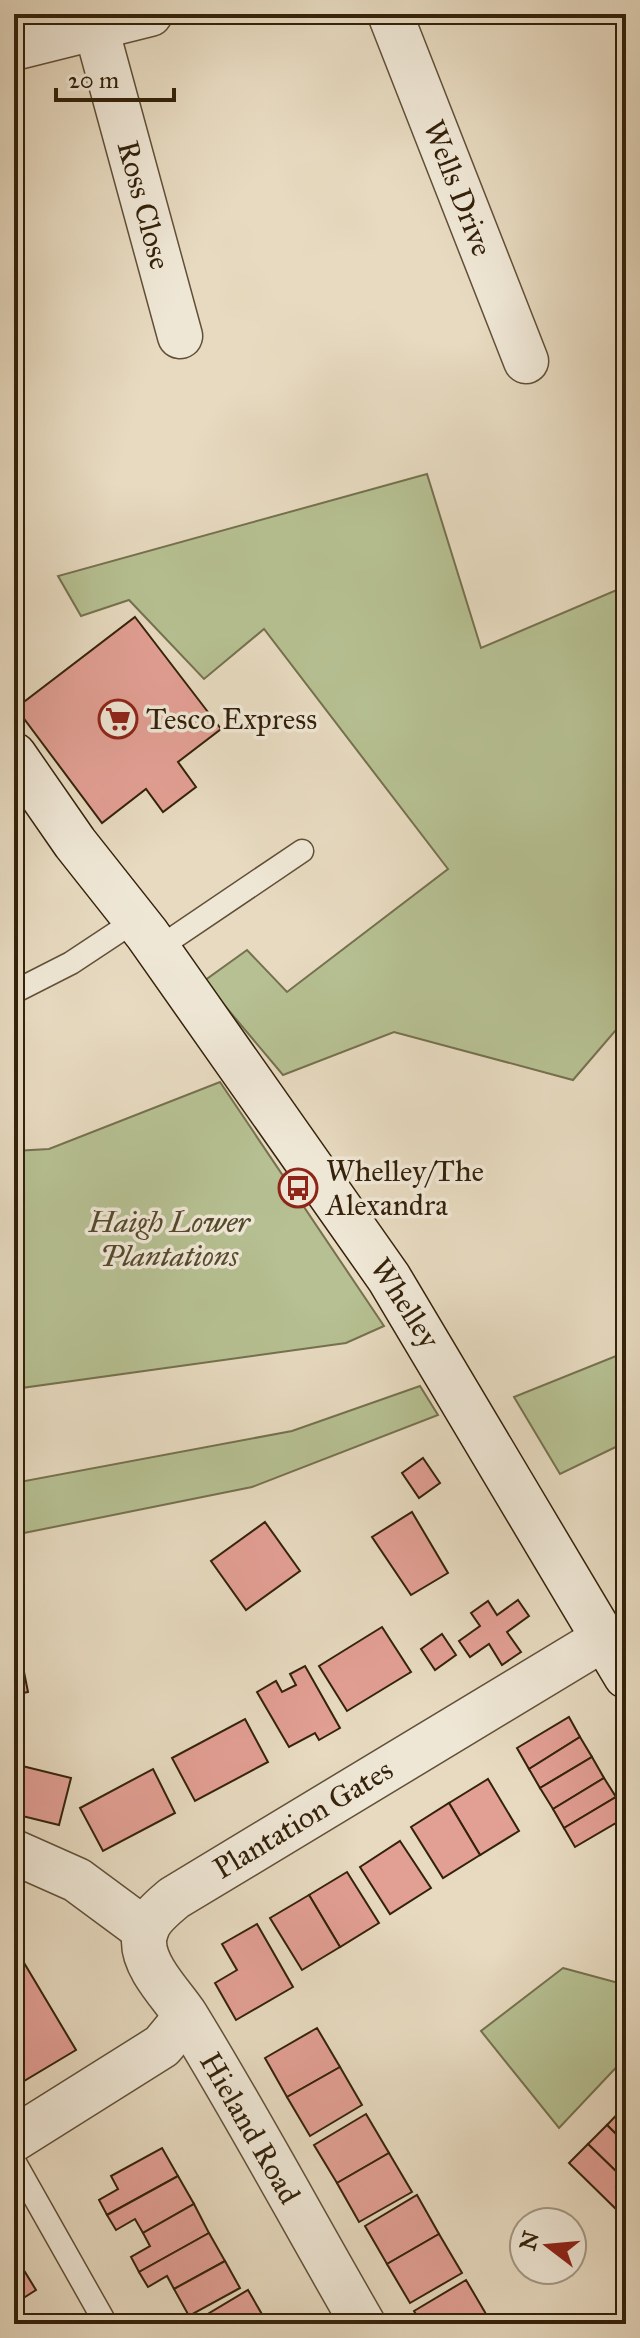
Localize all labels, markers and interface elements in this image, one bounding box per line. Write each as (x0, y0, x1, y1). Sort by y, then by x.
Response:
scale bar (56, 52, 174, 102)
text: 20 m (68, 65, 119, 95)
street label: Wells Drive (416, 115, 500, 261)
street label: Ross Close (110, 137, 178, 273)
supermarket icon: Tesco Express (97, 698, 139, 740)
place label: Tesco Express (146, 701, 317, 737)
place label: Whelley/The Alexandra (324, 1153, 484, 1223)
bus stop icon: Whelley/The Alexandra (277, 1167, 319, 1209)
park label: Haigh Lower Plantations (87, 1204, 251, 1274)
street label: Whelley (363, 1251, 448, 1356)
street label: Plantation Gates (207, 1751, 399, 1887)
street label: Hieland Road (192, 2046, 308, 2210)
north arrow (508, 2206, 588, 2286)
text: N (514, 2228, 545, 2253)

